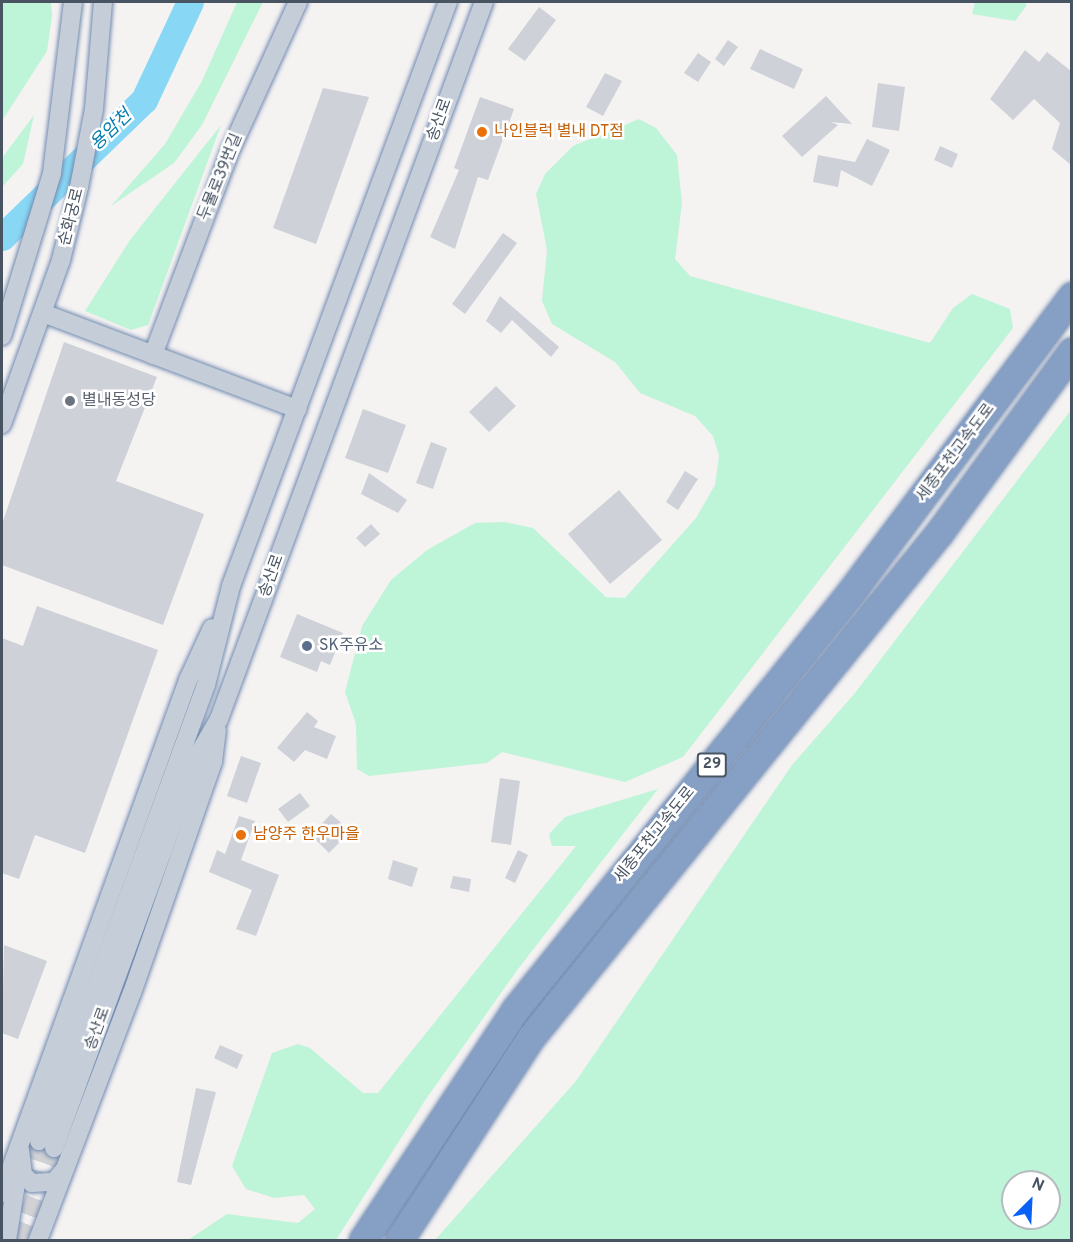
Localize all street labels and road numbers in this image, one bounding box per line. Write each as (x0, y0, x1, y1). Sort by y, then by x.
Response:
street label: 송산로 (423, 96, 457, 144)
street label: 두물로39번길 (195, 131, 247, 223)
street label: 순화궁로 (56, 186, 88, 248)
street label: 세종포천고속도로 (913, 400, 999, 506)
street label: 송산로 (255, 552, 289, 600)
road number: 29 (696, 753, 728, 777)
street label: 세종포천고속도로 (610, 783, 700, 887)
street label: 송산로 (81, 1005, 115, 1053)

